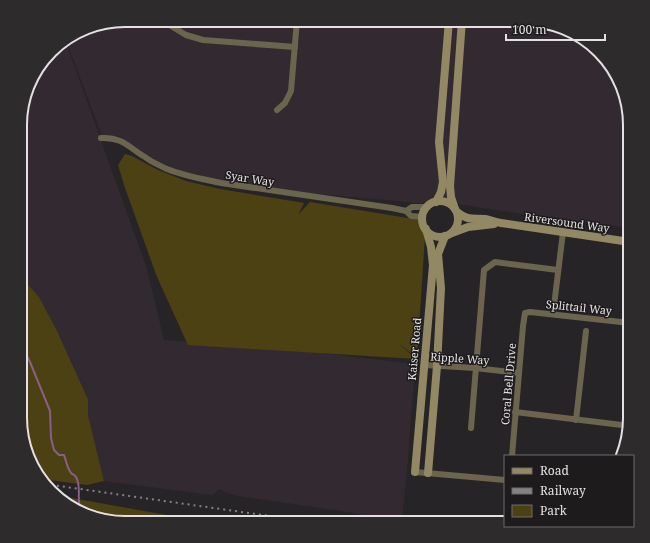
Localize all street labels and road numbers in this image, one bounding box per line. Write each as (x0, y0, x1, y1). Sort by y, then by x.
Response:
street label: Syar Way (225, 167, 276, 189)
street label: Riversound Way (523, 209, 611, 236)
street label: Splittail Way (545, 296, 614, 318)
street label: Kaiser Road (404, 317, 424, 381)
street label: Coral Bell Drive (497, 342, 519, 426)
street label: Ripple Way (430, 348, 491, 368)

